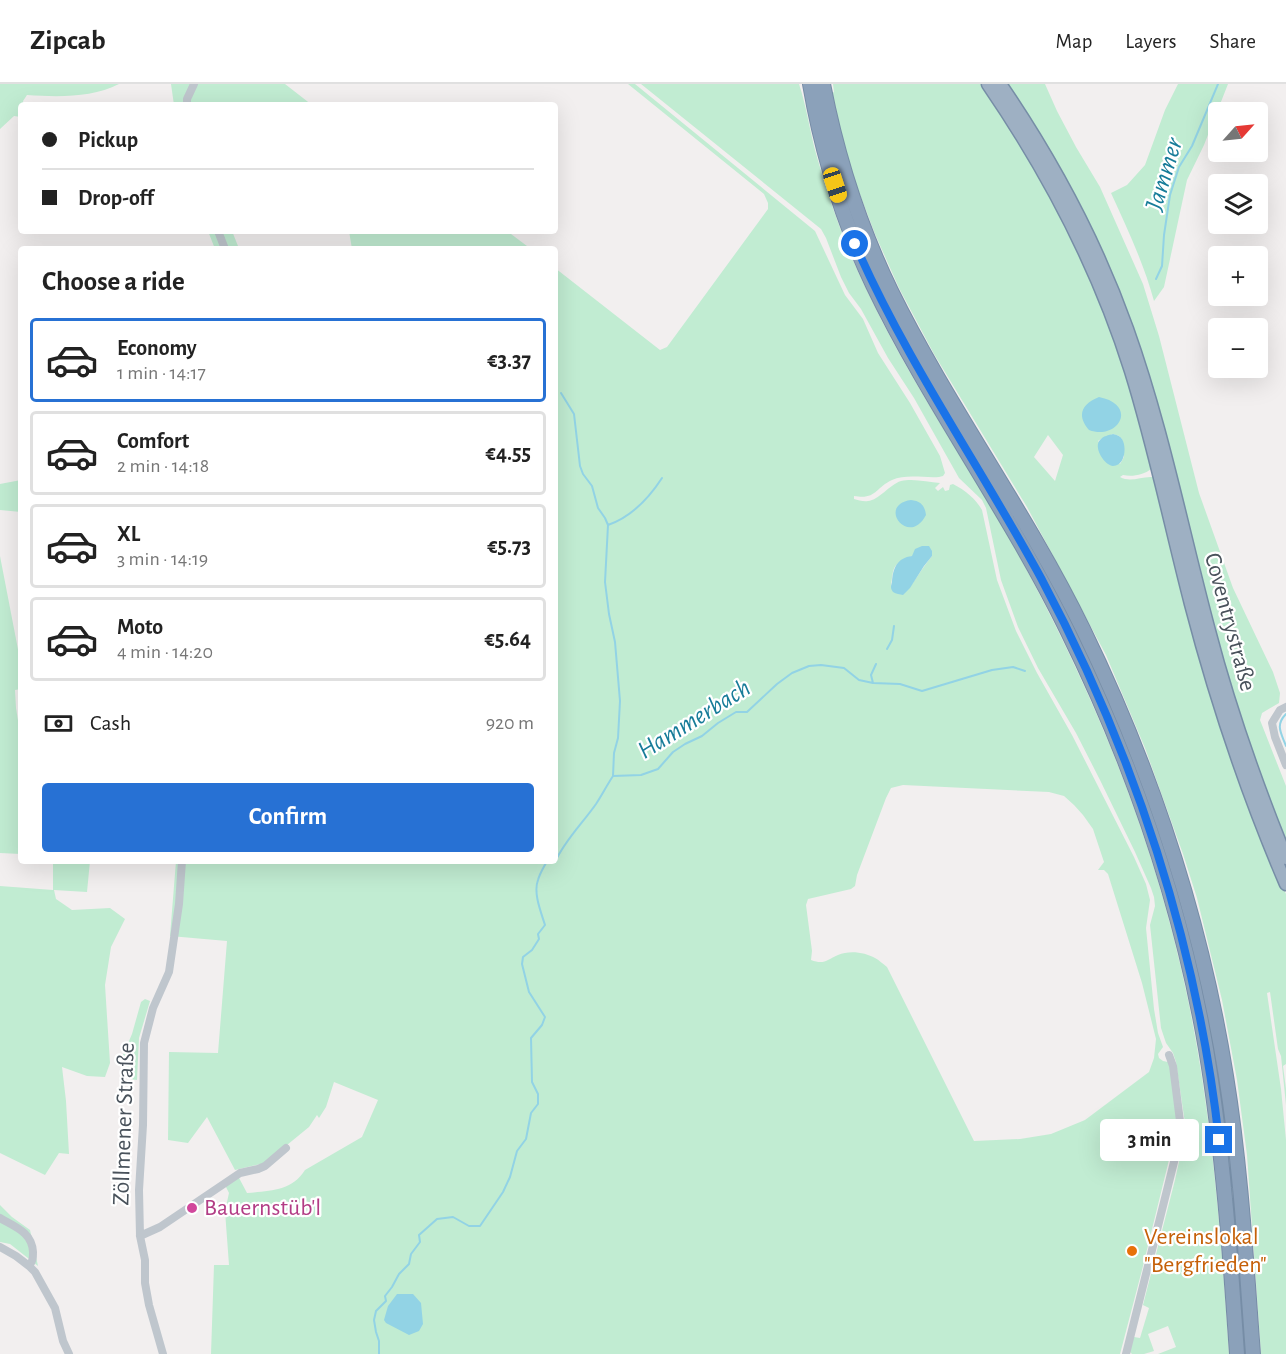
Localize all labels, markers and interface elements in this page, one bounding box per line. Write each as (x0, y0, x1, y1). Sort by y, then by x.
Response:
text: Zipcab (30, 27, 106, 55)
text: Map (1056, 31, 1092, 52)
text: Layers (1125, 31, 1176, 52)
text: Share (1209, 31, 1256, 52)
north arrow (1208, 102, 1268, 162)
map controls (1208, 102, 1268, 378)
text: Pickup (78, 129, 138, 151)
water label: Jammer (1140, 133, 1188, 214)
car (821, 165, 849, 205)
button: layers (1208, 174, 1268, 234)
text: Drop-off (78, 187, 154, 209)
route start (841, 230, 868, 257)
button: + (1208, 246, 1268, 306)
text: Choose a ride (42, 268, 185, 295)
button: − (1208, 318, 1268, 378)
icon: car (45, 333, 99, 387)
text: Economy (117, 337, 197, 359)
text: €3.37 (487, 349, 531, 371)
text: 1 min · 14:17 (117, 363, 206, 383)
icon: car (45, 426, 99, 480)
text: Comfort (117, 430, 189, 452)
text: €4.55 (486, 442, 531, 464)
text: 2 min · 14:18 (117, 456, 209, 476)
icon: car (45, 519, 99, 573)
text: XL (117, 523, 140, 545)
text: €5.73 (487, 535, 531, 557)
text: 3 min · 14:19 (117, 549, 208, 569)
street label: Coventrystraße (1200, 550, 1260, 694)
icon: car (45, 612, 99, 666)
text: Moto (117, 616, 163, 638)
text: €5.64 (484, 628, 531, 650)
text: 4 min · 14:20 (117, 642, 213, 662)
water label: Hammerbach (633, 674, 755, 764)
icon: cash (42, 707, 75, 740)
text: Cash (90, 712, 131, 734)
text: 920 m (486, 713, 534, 733)
button: Confirm (42, 783, 534, 852)
street label: Zöllmener Straße (109, 1042, 139, 1206)
callout: 3 min (1099, 1119, 1198, 1161)
route end (1205, 1126, 1232, 1153)
text: 3 min (1128, 1130, 1171, 1150)
place label: Bauernstüb'l (204, 1196, 321, 1220)
marker: Bauernstüb'l (185, 1201, 199, 1215)
place label: Vereinslokal "Bergfrieden" (1144, 1225, 1267, 1277)
marker: Vereinslokal "Bergfrieden" (1125, 1244, 1139, 1258)

